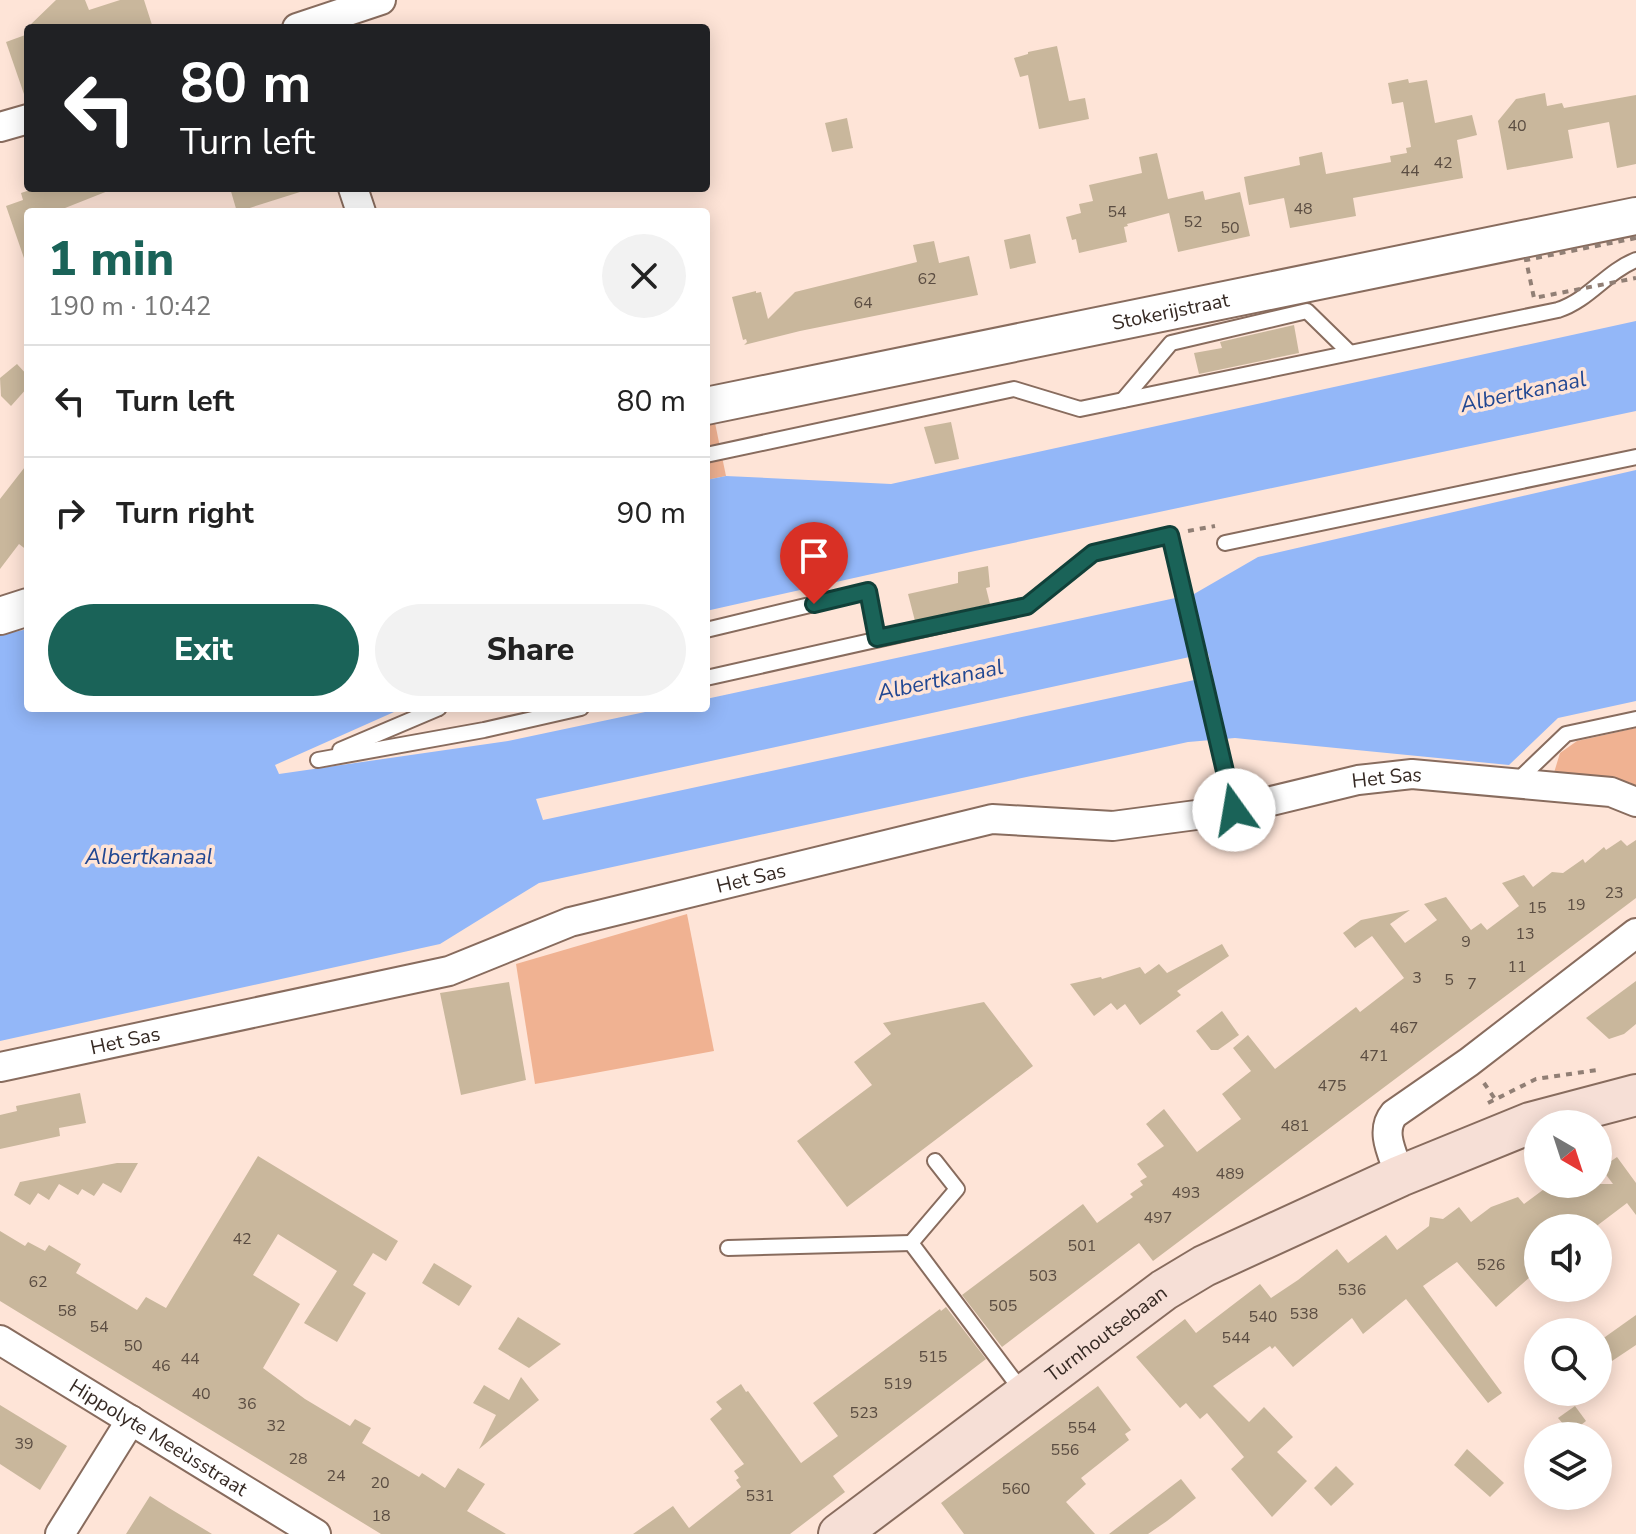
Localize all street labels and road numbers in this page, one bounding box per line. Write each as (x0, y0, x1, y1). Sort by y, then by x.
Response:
street label: Stokerijstraat (1109, 286, 1233, 337)
street label: Het Sas (1350, 761, 1423, 795)
street label: Het Sas (714, 857, 789, 900)
street label: Het Sas (88, 1020, 163, 1061)
street label: Turnhoutsebaan (1040, 1279, 1173, 1388)
street label: Hippolyte Meeùsstraat (64, 1373, 253, 1503)

